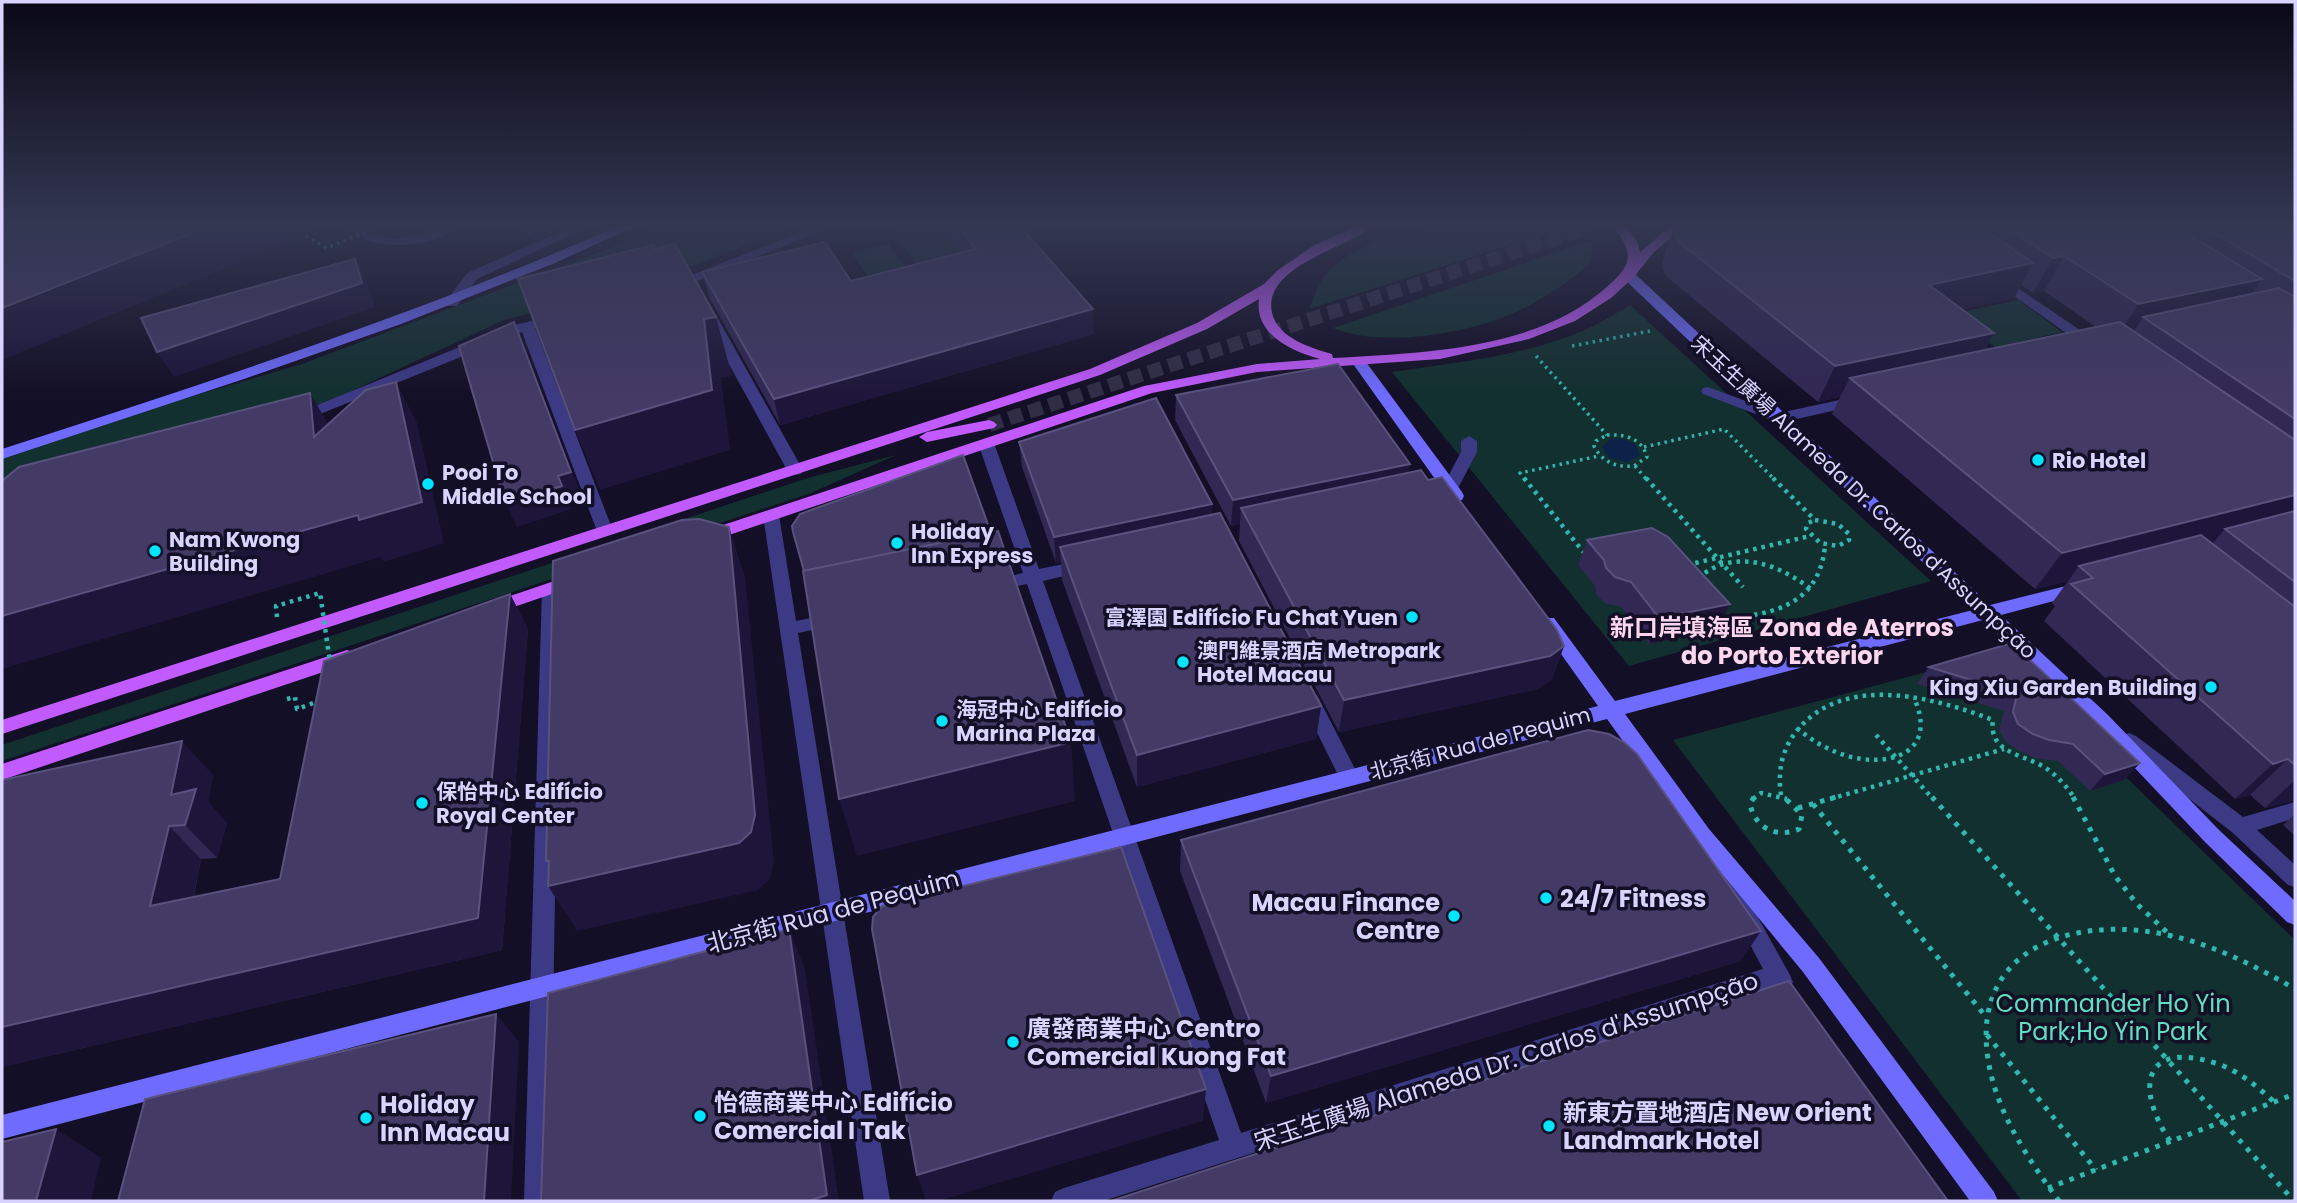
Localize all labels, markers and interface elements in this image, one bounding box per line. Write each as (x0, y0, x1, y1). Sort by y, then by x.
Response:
street label: 宋玉生廣場 Alameda Dr. Carlos d'Assumpção (1685, 329, 2043, 665)
place label: Rio Hotel (2052, 446, 2146, 475)
marker: Rio Hotel (2030, 452, 2046, 468)
place label: Pooi To Middle School (442, 458, 592, 511)
marker: Pooi To Middle School (420, 476, 436, 492)
place label: Holiday Inn Express (911, 517, 1033, 570)
place label: Nam Kwong Building (169, 525, 300, 578)
marker: Holiday Inn Express (889, 535, 905, 551)
marker: Nam Kwong Building (147, 543, 163, 559)
place label: 富澤園 Edifício Fu Chat Yuen (1105, 603, 1398, 632)
marker: 富澤園 Edifício Fu Chat Yuen (1404, 609, 1420, 625)
district label: 新口岸填海區 Zona de Aterros do Porto Exterior (1610, 611, 1954, 672)
place label: 澳門維景酒店 Metropark Hotel Macau (1197, 636, 1441, 689)
marker: 澳門維景酒店 Metropark Hotel Macau (1175, 654, 1191, 670)
place label: King Xiu Garden Building (1929, 673, 2197, 702)
marker: King Xiu Garden Building (2203, 679, 2219, 695)
place label: 海冠中心 Edifício Marina Plaza (956, 695, 1123, 748)
street label: 北京街 Rua de Pequim (1367, 700, 1593, 786)
marker: 海冠中心 Edifício Marina Plaza (934, 713, 950, 729)
place label: 保怡中心 Edifício Royal Center (436, 777, 603, 830)
marker: 保怡中心 Edifício Royal Center (414, 795, 430, 811)
street label: 北京街 Rua de Pequim (703, 861, 963, 961)
place label: 24/7 Fitness (1560, 882, 1706, 915)
place label: Macau Finance Centre (1251, 886, 1440, 947)
marker: 24/7 Fitness (1538, 890, 1554, 906)
marker: Macau Finance Centre (1446, 908, 1462, 924)
street label: 宋玉生廣場 Alameda Dr. Carlos d'Assumpção (1250, 964, 1762, 1158)
park label: Commander Ho Yin Park;Ho Yin Park (1995, 987, 2231, 1048)
place label: 廣發商業中心 Centro Comercial Kuong Fat (1027, 1012, 1286, 1073)
marker: 廣發商業中心 Centro Comercial Kuong Fat (1005, 1034, 1021, 1050)
place label: 怡德商業中心 Edifício Comercial I Tak (714, 1086, 953, 1147)
place label: Holiday Inn Macau (380, 1088, 510, 1149)
place label: 新東方置地酒店 New Orient Landmark Hotel (1563, 1096, 1872, 1157)
marker: 怡德商業中心 Edifício Comercial I Tak (692, 1108, 708, 1124)
marker: Holiday Inn Macau (358, 1110, 374, 1126)
marker: 新東方置地酒店 New Orient Landmark Hotel (1541, 1118, 1557, 1134)

